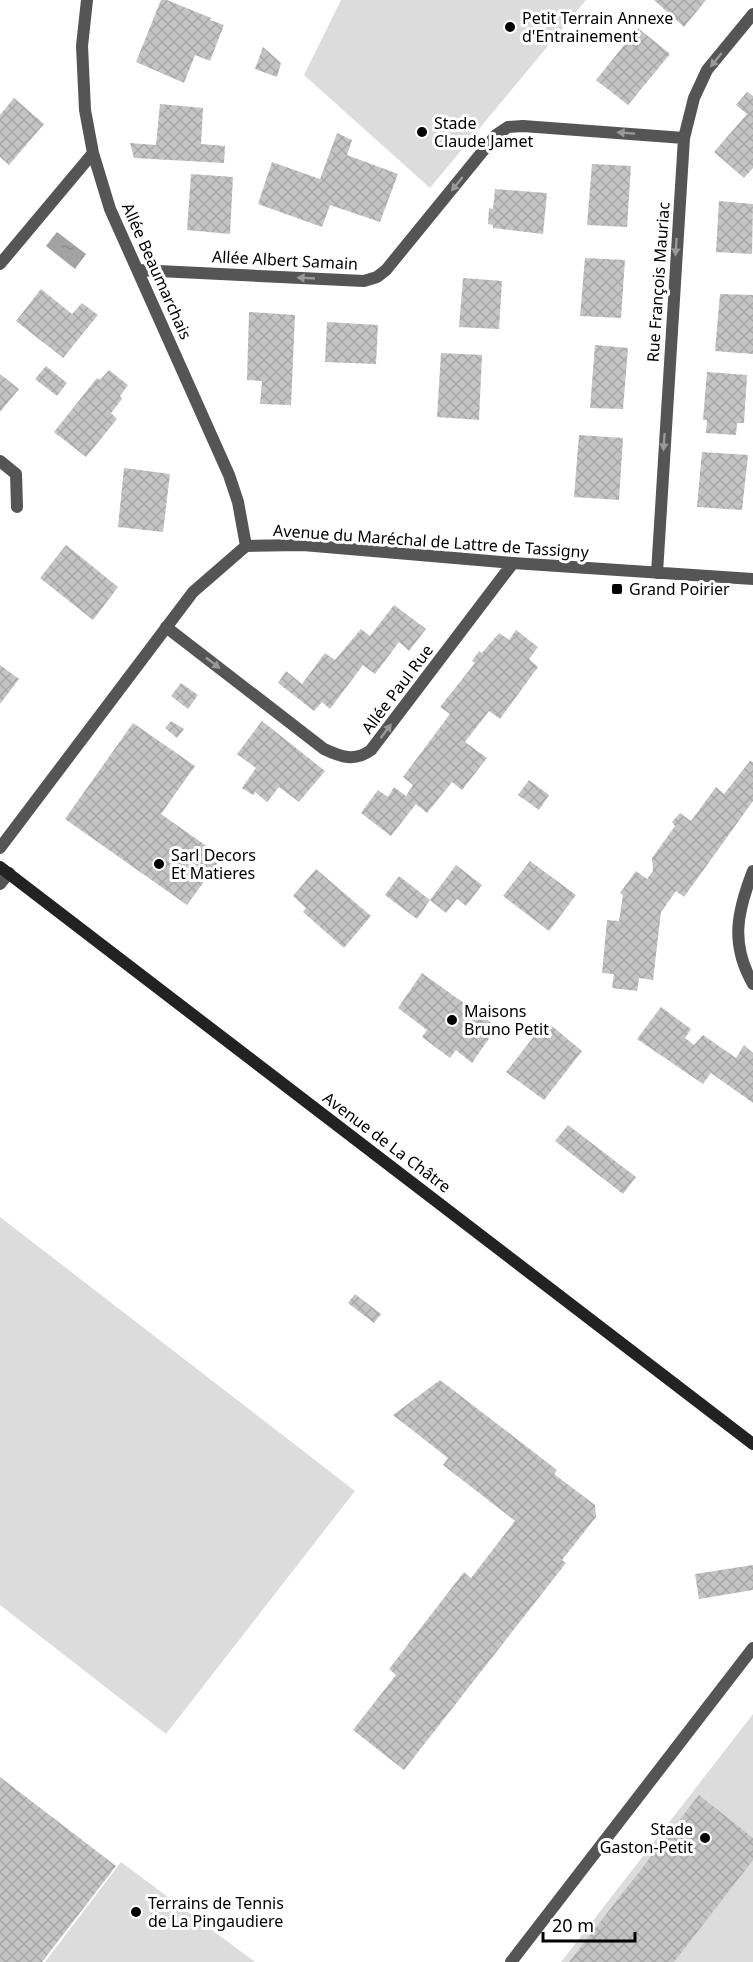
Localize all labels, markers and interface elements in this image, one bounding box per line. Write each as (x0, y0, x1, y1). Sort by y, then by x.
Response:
place label: Petit Terrain Annexe d'Entrainement (522, 7, 673, 47)
marker: Petit Terrain Annexe d'Entrainement (503, 20, 517, 34)
one-way arrow (710, 52, 723, 67)
place label: Stade Claude Jamet (434, 112, 533, 152)
marker: Stade Claude Jamet (415, 125, 429, 139)
one-way arrow (616, 128, 635, 138)
one-way arrow (450, 176, 463, 192)
street label: Allée Beaumarchais (117, 199, 197, 343)
street label: Rue François Mauriac (641, 201, 675, 363)
one-way arrow (672, 237, 681, 256)
street label: Allée Albert Samain (211, 245, 359, 275)
one-way arrow (296, 273, 315, 282)
one-way arrow (659, 432, 669, 451)
street label: Avenue du Maréchal de Lattre de Tassigny (273, 519, 590, 563)
place label: Grand Poirier (629, 578, 730, 600)
marker: Grand Poirier (610, 582, 624, 596)
street label: Allée Paul Rue (356, 640, 438, 738)
one-way arrow (204, 657, 220, 669)
one-way arrow (379, 723, 391, 738)
place label: Sarl Decors Et Matieres (171, 844, 256, 884)
marker: Sarl Decors Et Matieres (152, 857, 166, 871)
place label: Maisons Bruno Petit (464, 1000, 549, 1040)
marker: Maisons Bruno Petit (445, 1013, 459, 1027)
street label: Avenue de La Châtre (319, 1087, 455, 1197)
place label: Stade Gaston-Petit (600, 1818, 693, 1858)
marker: Stade Gaston-Petit (698, 1831, 712, 1845)
place label: Terrains de Tennis de La Pingaudiere (148, 1892, 284, 1932)
marker: Terrains de Tennis de La Pingaudiere (129, 1905, 143, 1919)
scale bar (543, 1905, 634, 1943)
text: 20 m (552, 1913, 594, 1937)

